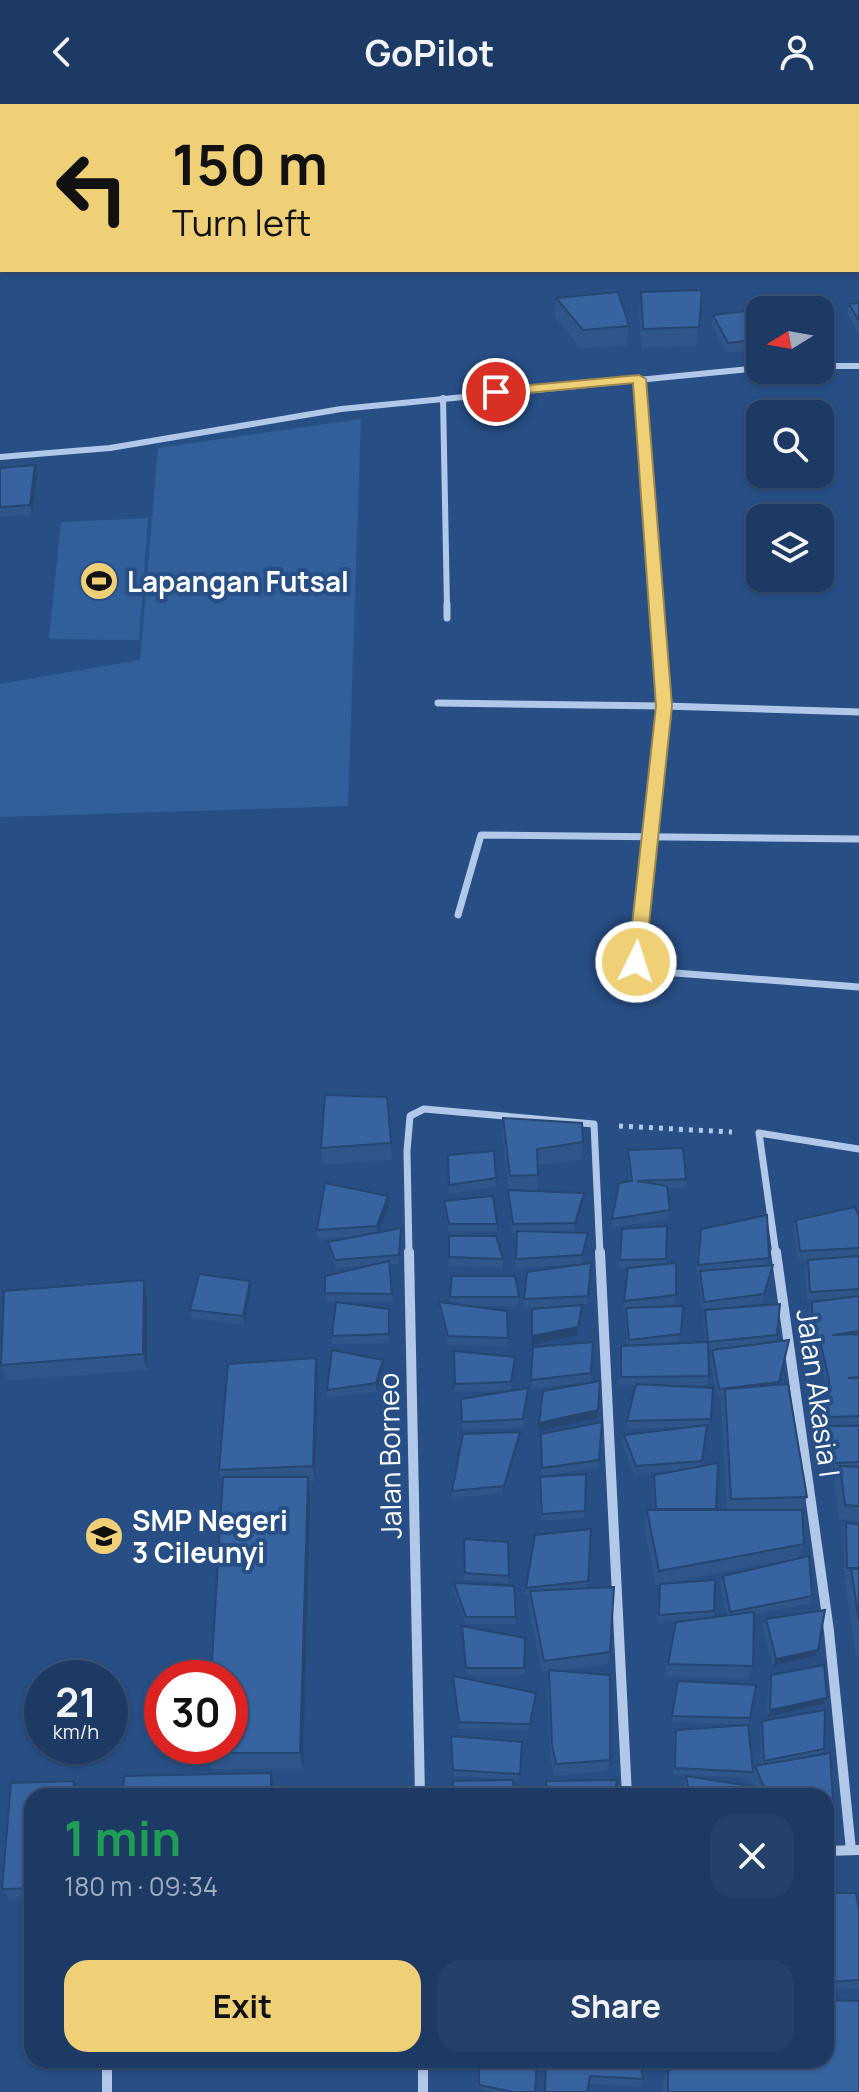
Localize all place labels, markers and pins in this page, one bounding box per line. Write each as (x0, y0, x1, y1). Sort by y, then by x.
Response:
pin (462, 358, 530, 426)
sports icon: Lapangan Futsal (78, 560, 120, 602)
place label: Lapangan Futsal (127, 562, 349, 600)
place label: SMP Negeri 3 Cileunyi (132, 1501, 288, 1571)
school or university icon: SMP Negeri 3 Cileunyi (83, 1515, 125, 1557)

